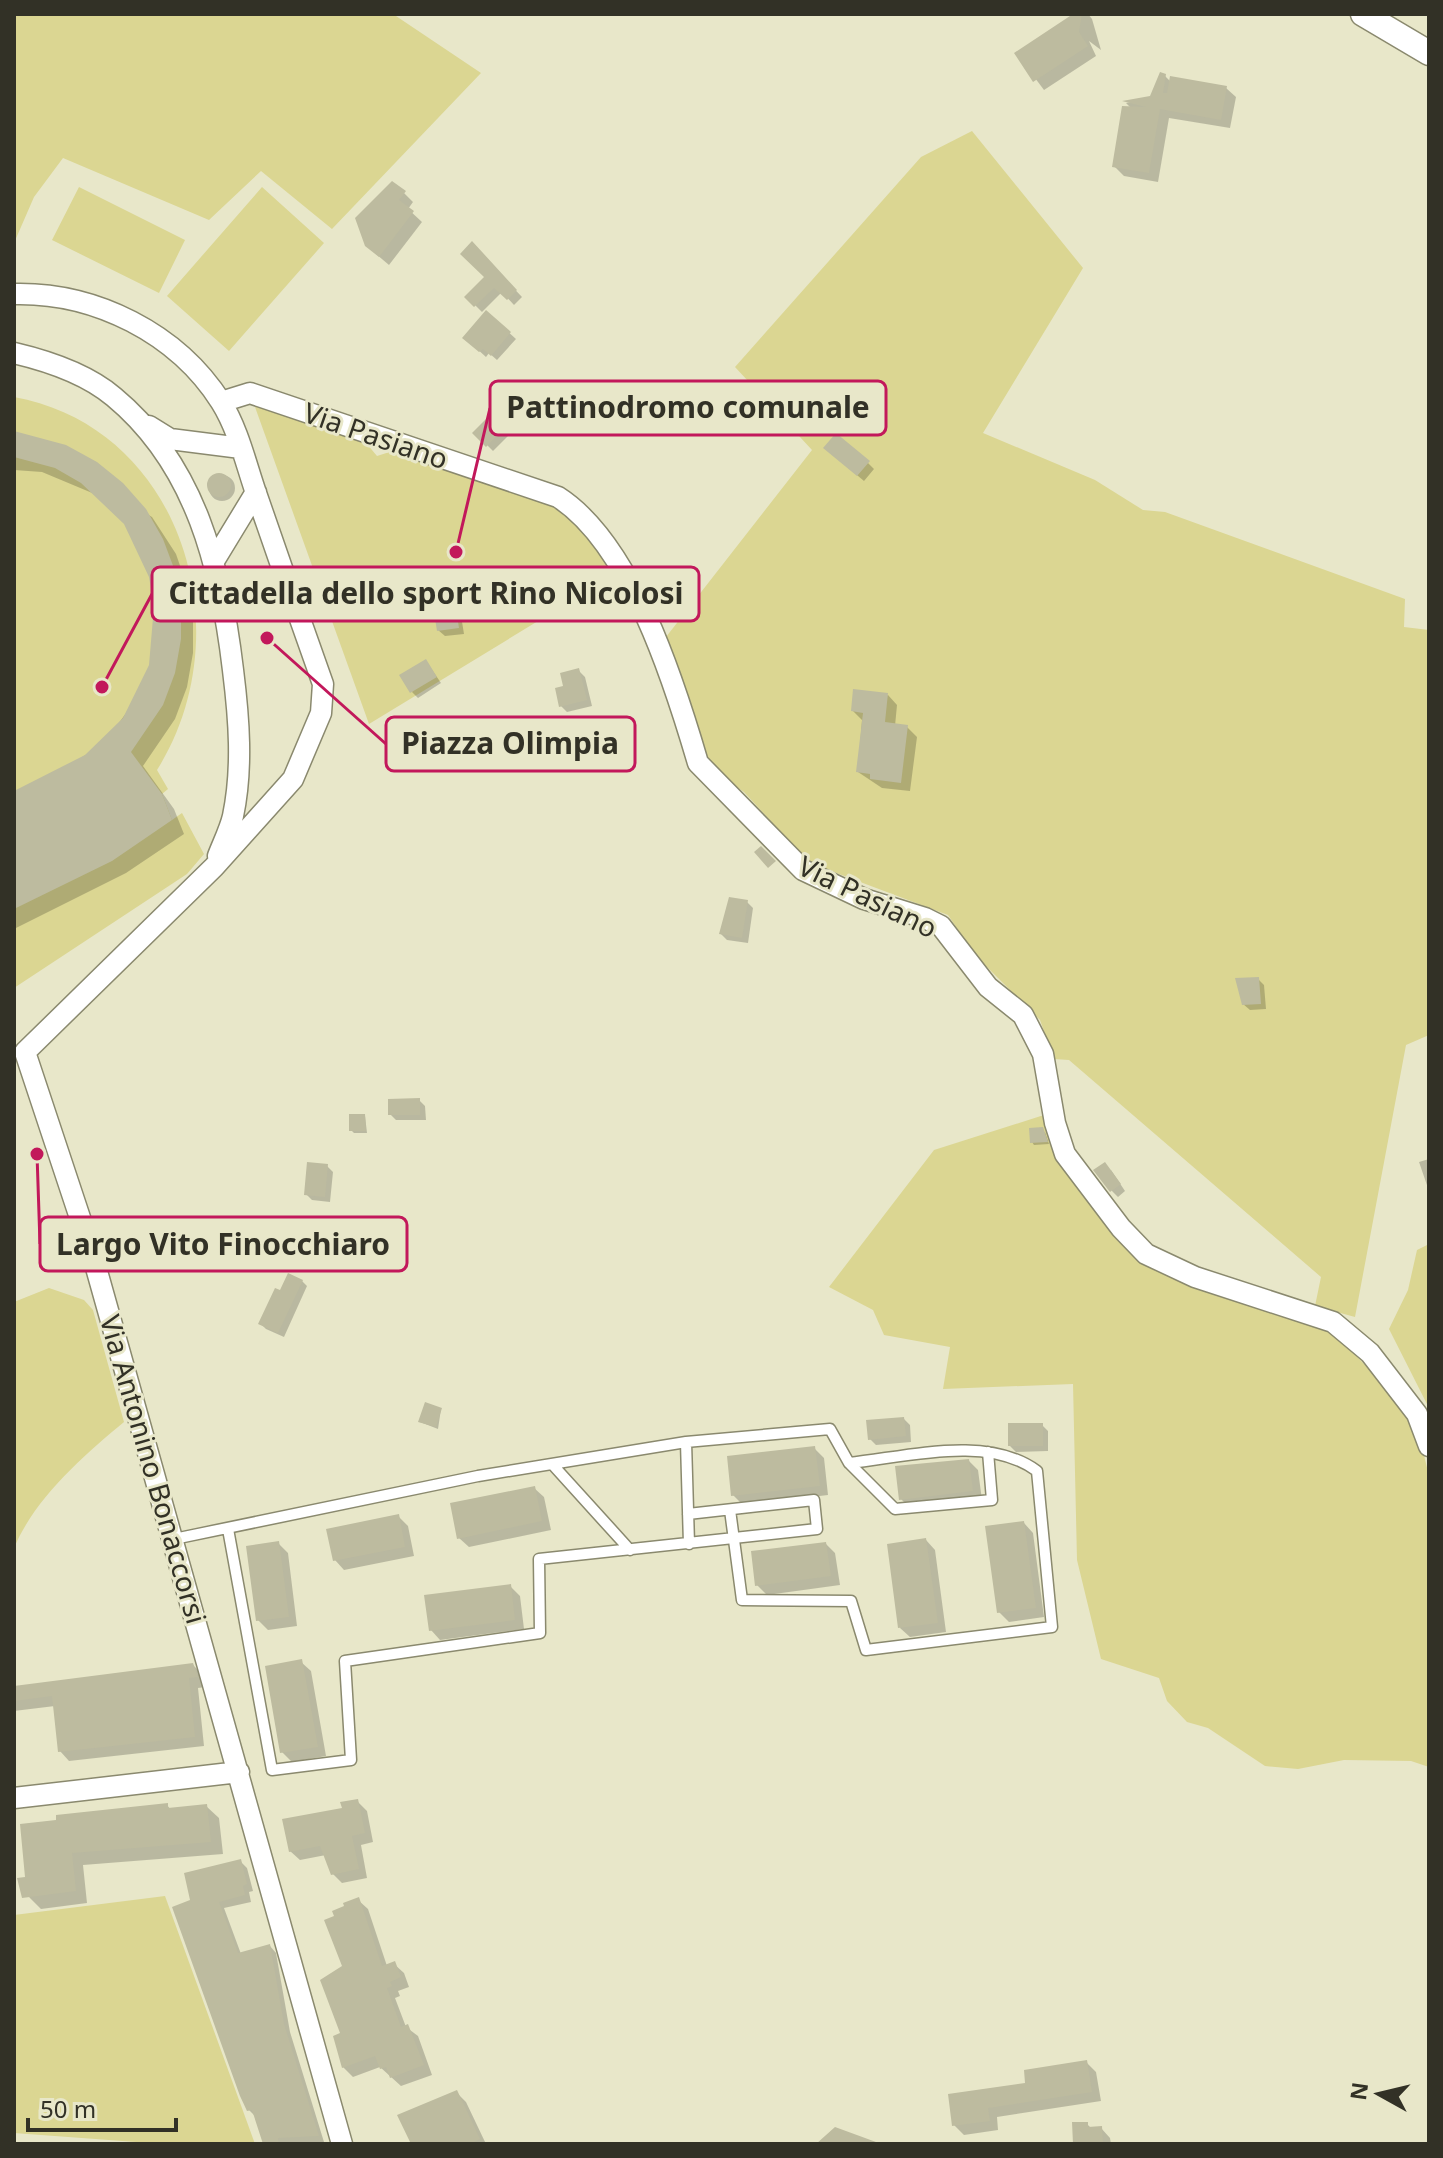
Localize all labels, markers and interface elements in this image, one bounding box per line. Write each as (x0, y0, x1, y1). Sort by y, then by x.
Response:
callout: Pattinodromo comunale (490, 381, 886, 435)
text: Pattinodromo comunale (506, 386, 870, 427)
street label: Via Pasiano (299, 393, 453, 477)
callout: Cittadella dello sport Rino Nicolosi (152, 567, 699, 621)
text: Cittadella dello sport Rino Nicolosi (168, 572, 684, 613)
callout: Piazza Olimpia (386, 717, 635, 771)
text: Piazza Olimpia (401, 722, 619, 763)
street label: Via Pasiano (792, 846, 944, 946)
callout: Largo Vito Finocchiaro (40, 1217, 407, 1271)
text: Largo Vito Finocchiaro (56, 1223, 390, 1264)
street label: Via Antonino Bonaccorsi (92, 1310, 216, 1628)
north arrow (1339, 2054, 1419, 2134)
text: N (1342, 2080, 1374, 2102)
scale bar (28, 2082, 176, 2132)
text: 50 m (40, 2092, 96, 2125)

